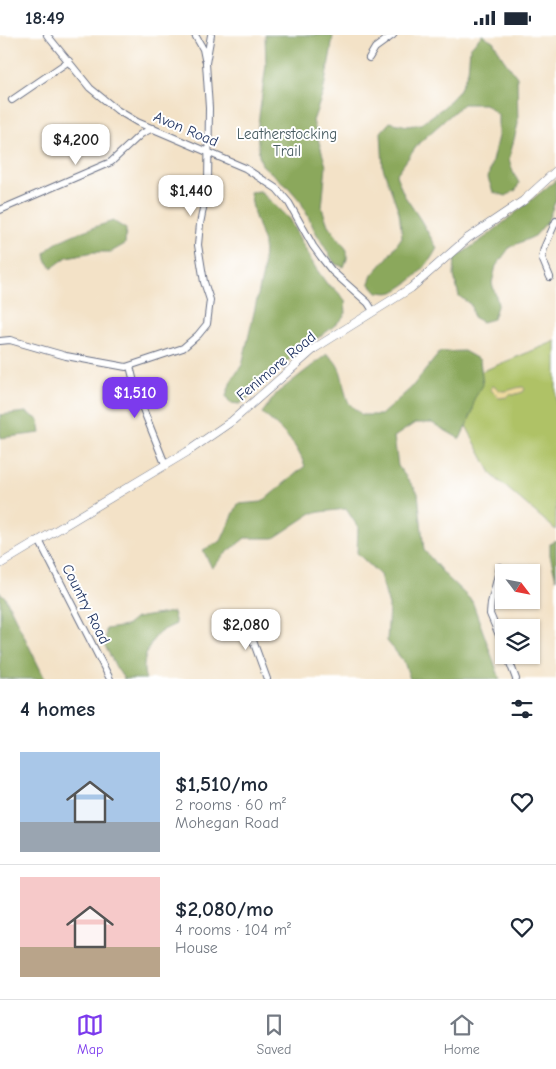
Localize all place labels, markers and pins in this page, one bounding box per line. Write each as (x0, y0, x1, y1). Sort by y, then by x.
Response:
pin: $4,200 (35, 123, 117, 166)
pin: $1,440 (150, 175, 232, 217)
pin: $1,510 (94, 377, 176, 419)
pin: $2,080 (205, 609, 287, 651)

